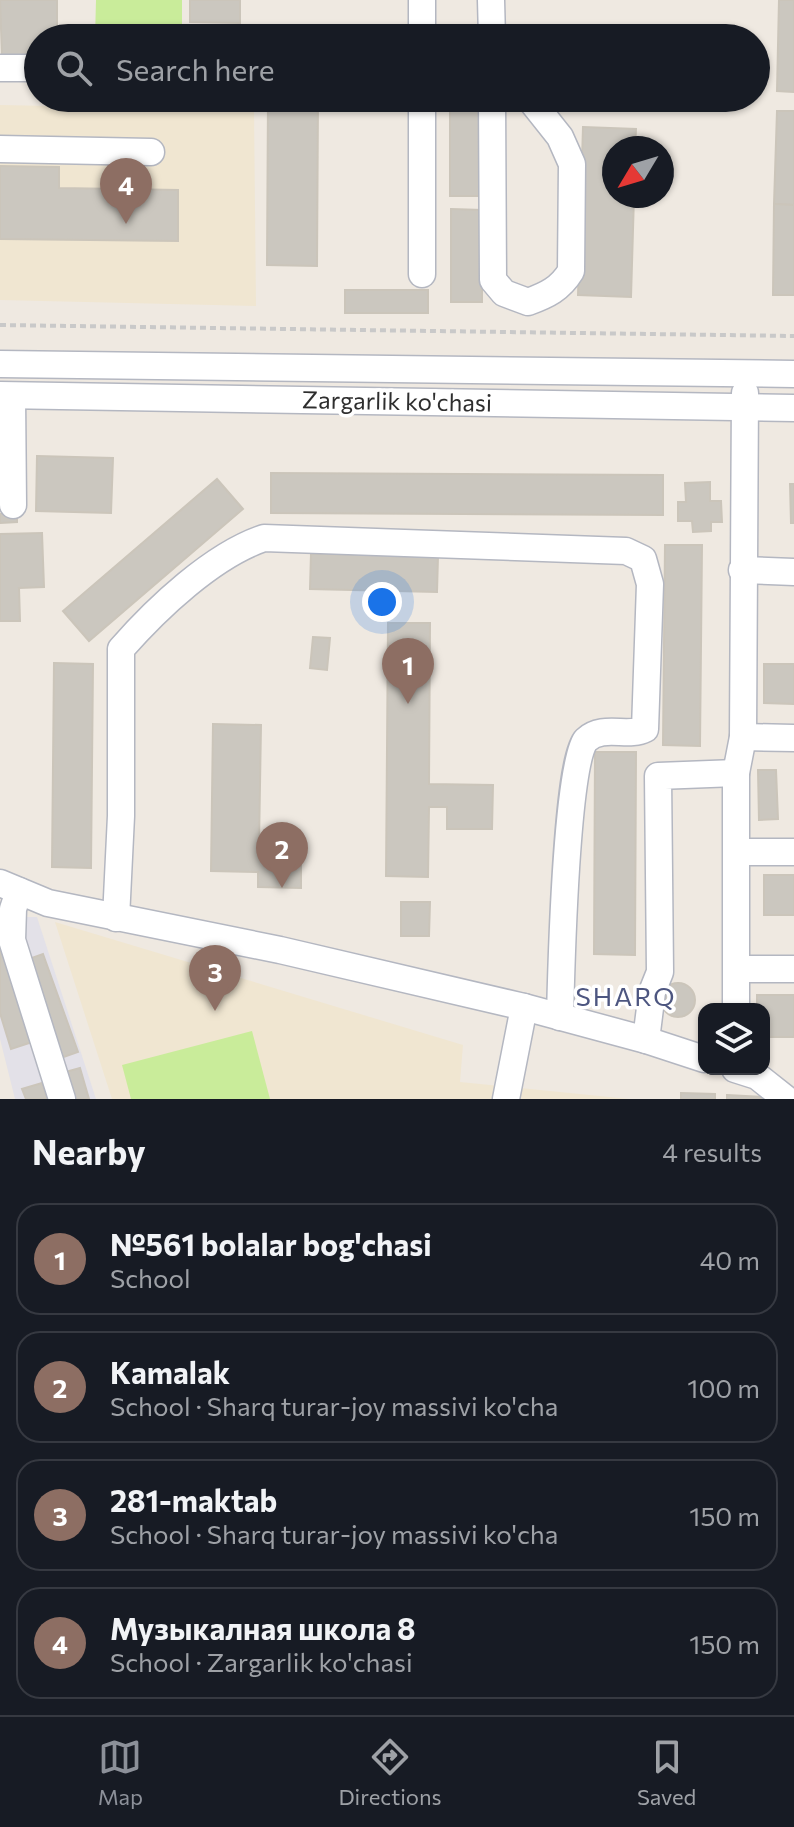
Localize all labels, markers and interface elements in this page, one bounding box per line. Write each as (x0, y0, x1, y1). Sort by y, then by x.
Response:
search box (24, 24, 770, 112)
icon: search (52, 46, 96, 90)
text: Search here (116, 50, 275, 87)
north arrow (602, 136, 674, 208)
pin: 4 (100, 158, 152, 224)
street label: Zargarlik ko'chasi (302, 384, 492, 417)
your location (362, 582, 402, 622)
pin: 1 (382, 638, 434, 704)
pin: 2 (256, 822, 308, 888)
pin: 3 (189, 945, 241, 1011)
district label: SHARQ (576, 980, 676, 1011)
map controls (698, 1003, 770, 1075)
button: layers (698, 1003, 770, 1075)
text: Nearby (32, 1130, 146, 1172)
text: 4 results (662, 1136, 762, 1167)
text: №561 bolalar bog'chasi (110, 1225, 432, 1262)
text: 1 (54, 1244, 66, 1275)
text: 40 m (700, 1244, 760, 1275)
text: School (110, 1262, 191, 1293)
text: Kamalak (110, 1353, 230, 1390)
text: 2 (53, 1372, 67, 1403)
text: 100 m (687, 1372, 760, 1403)
text: School · Sharq turar-joy massivi ko'cha (110, 1390, 558, 1421)
text: 281-maktab (110, 1481, 277, 1518)
text: 3 (52, 1500, 68, 1531)
text: 150 m (689, 1500, 760, 1531)
text: School · Sharq turar-joy massivi ko'cha (110, 1518, 558, 1549)
text: Музыкалная школа 8 (110, 1609, 415, 1646)
text: 4 (52, 1628, 68, 1659)
text: 150 m (689, 1628, 760, 1659)
text: School · Zargarlik ko'chasi (110, 1646, 413, 1677)
tab: Map (98, 1735, 143, 1810)
tab: Directions (338, 1735, 442, 1810)
tab: Saved (637, 1735, 696, 1810)

